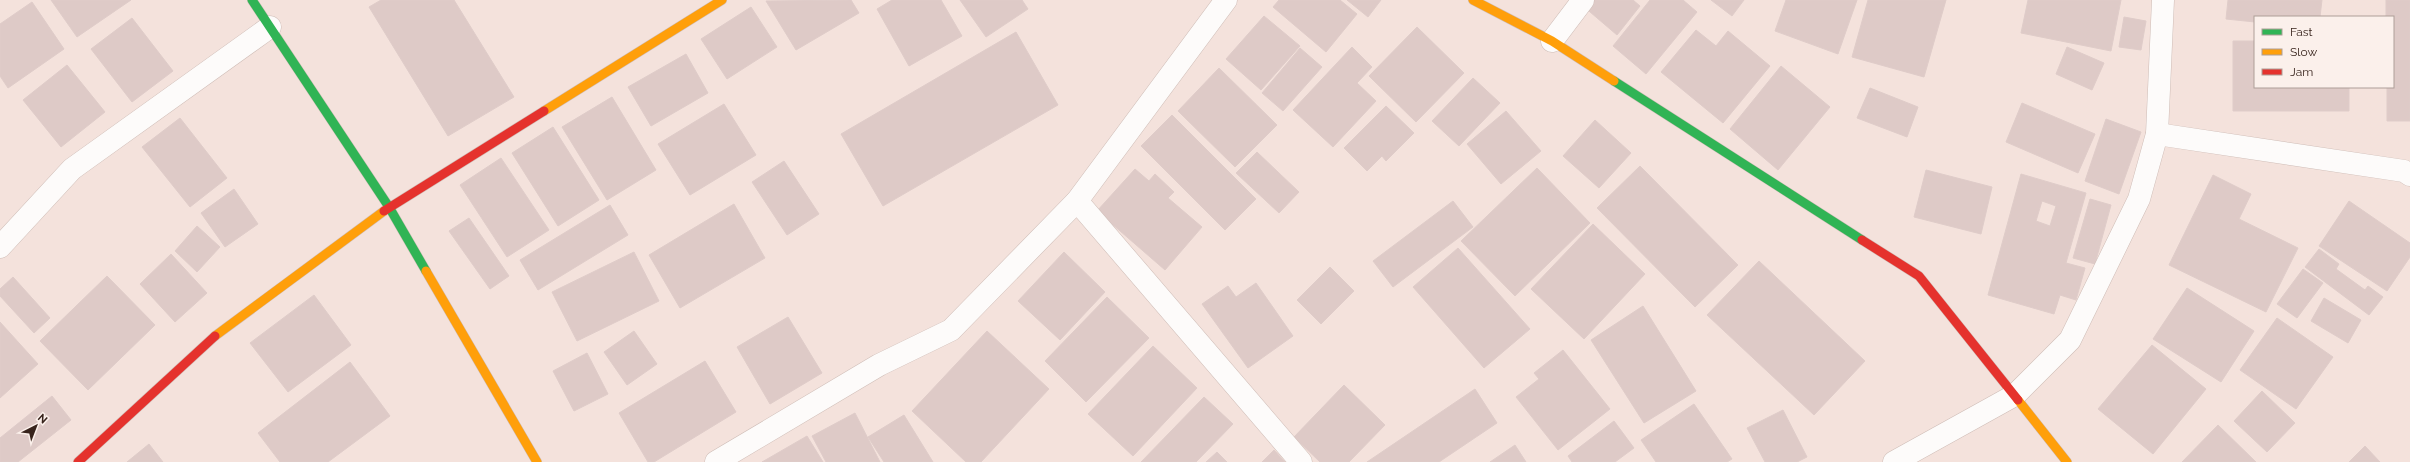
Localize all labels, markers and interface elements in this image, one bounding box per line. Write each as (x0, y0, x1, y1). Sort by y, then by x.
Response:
legend (2254, 16, 2394, 88)
text: Fast (2290, 25, 2313, 39)
text: Slow (2290, 45, 2317, 59)
text: Jam (2290, 65, 2313, 79)
north arrow (16, 406, 56, 446)
text: N (35, 411, 50, 427)

